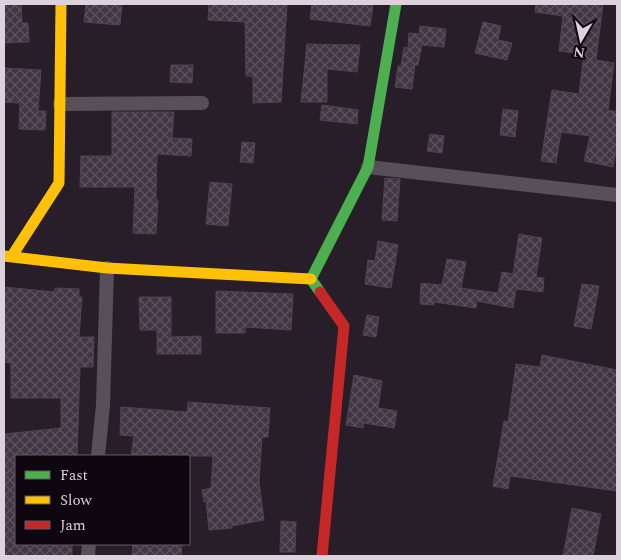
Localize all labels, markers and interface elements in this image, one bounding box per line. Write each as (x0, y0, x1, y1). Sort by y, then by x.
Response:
north arrow (556, 15, 606, 65)
text: N (572, 41, 586, 64)
legend (15, 455, 190, 545)
text: Fast (60, 464, 88, 487)
text: Slow (60, 489, 92, 512)
text: Jam (60, 514, 86, 537)

